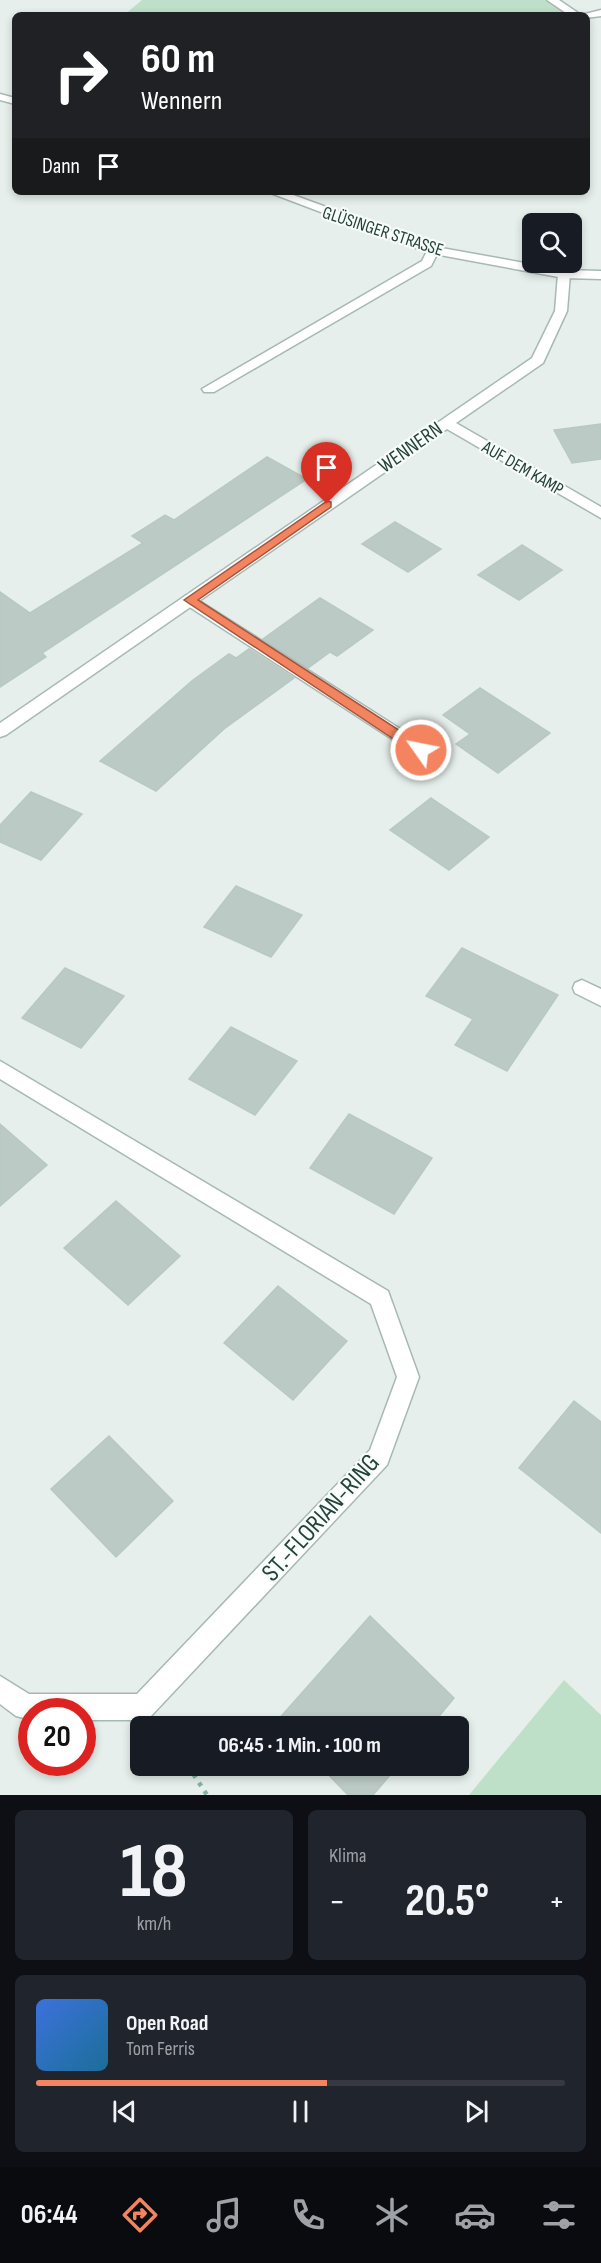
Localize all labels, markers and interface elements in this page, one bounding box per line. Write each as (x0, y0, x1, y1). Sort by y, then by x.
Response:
text: 60 m (141, 34, 215, 85)
icon: right (42, 36, 120, 114)
text: Wennern (141, 85, 222, 117)
icon: arrive (92, 150, 125, 183)
text: Dann (42, 153, 80, 180)
street label: GLÜSINGER STRASSE (320, 202, 446, 261)
map controls (522, 213, 582, 273)
button: search (522, 213, 582, 273)
street label: WENNERN (373, 416, 447, 479)
street label: AUF DEM KAMP (477, 436, 568, 500)
pin (301, 442, 352, 504)
icon: arrive (310, 451, 343, 484)
position arrow (389, 718, 453, 782)
street label: ST.-FLORIAN-RING (256, 1448, 386, 1588)
speed limit sign: 20 (18, 1698, 96, 1776)
text: 06:45 · 1 Min. · 100 m (218, 1732, 381, 1759)
text: 18 (120, 1826, 188, 1919)
text: Klima (329, 1844, 367, 1868)
text: 20.5° (405, 1874, 489, 1929)
text: − (329, 1882, 345, 1922)
text: + (549, 1882, 565, 1922)
text: km/h (137, 1912, 171, 1936)
text: Open Road (126, 2010, 208, 2037)
text: Tom Ferris (126, 2037, 195, 2061)
icon: previous (108, 2095, 141, 2128)
icon: pause (284, 2095, 317, 2128)
icon: next (460, 2095, 493, 2128)
icon: directions (119, 2194, 161, 2236)
icon: music (203, 2194, 245, 2236)
icon: phone (287, 2194, 329, 2236)
icon: climate (371, 2194, 413, 2236)
icon: car (454, 2194, 496, 2236)
icon: filters (538, 2194, 580, 2236)
text: 06:44 (21, 2199, 78, 2231)

